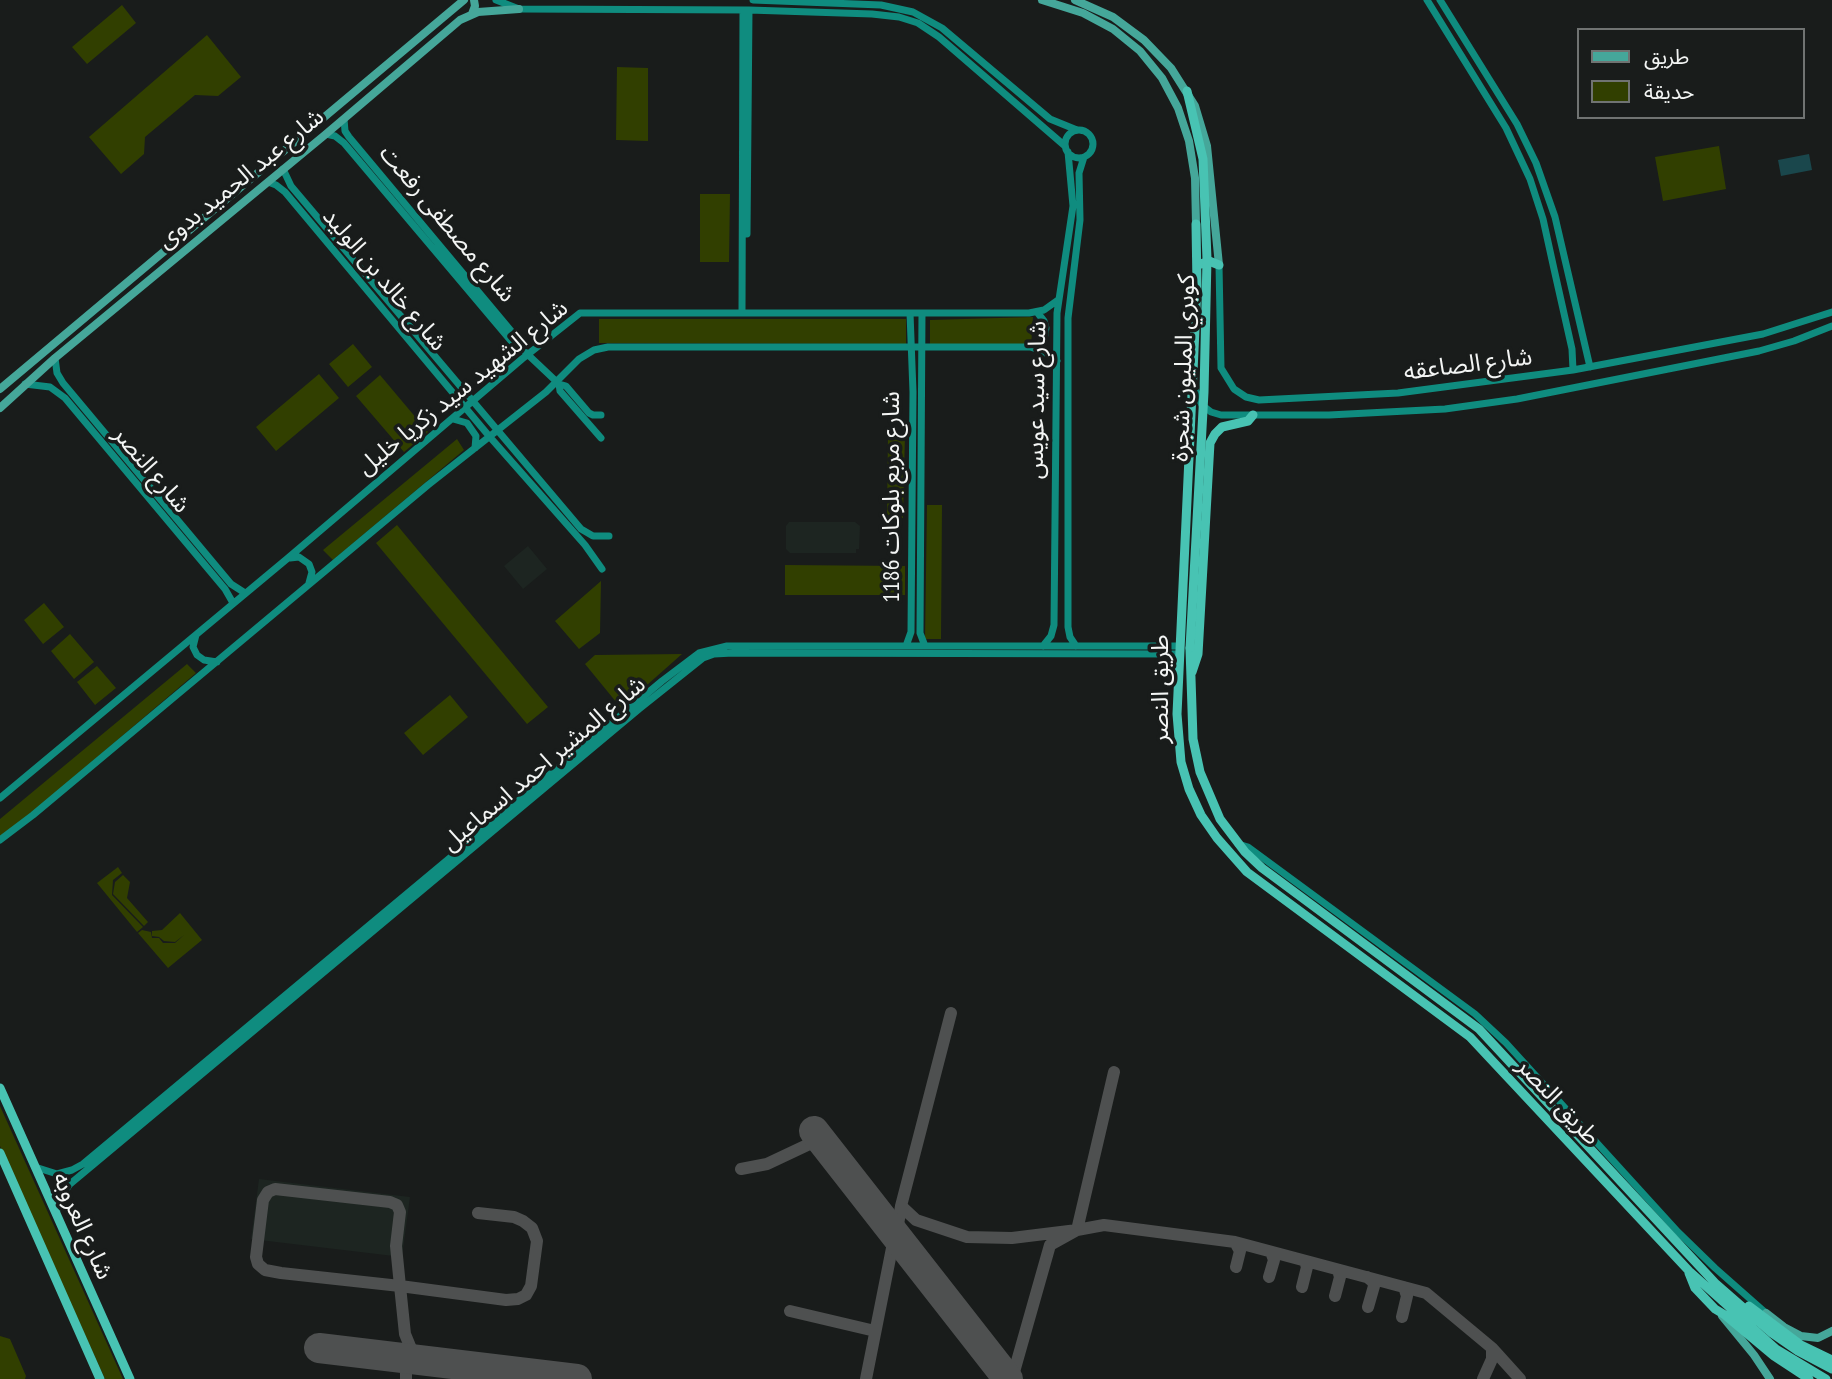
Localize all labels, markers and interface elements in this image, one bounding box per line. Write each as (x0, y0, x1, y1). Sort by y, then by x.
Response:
legend (1576, 28, 1804, 119)
text: طريق (1644, 43, 1689, 70)
text: حديقة (1644, 78, 1694, 105)
street label: شارع عبد الحميد بدوى (152, 103, 330, 255)
street label: شارع مصطفى رفعت (373, 139, 521, 309)
street label: شارع خالد بن الوليد (316, 203, 452, 357)
street label: كوبري المليون شجرة (1166, 274, 1202, 462)
street label: شارع الشهيد سيد زكريا خليل (352, 294, 574, 482)
street label: شارع سيد عويس (1021, 321, 1053, 479)
street label: شارع الصاعقه (1402, 343, 1534, 387)
street label: شارع مربع بلوكات 1186 (878, 391, 906, 603)
street label: شارع النصر (106, 421, 196, 519)
street label: طريق النصر (1147, 634, 1175, 744)
street label: شارع المشير احمد اسماعيل (436, 670, 652, 858)
street label: طريق النصر (1510, 1052, 1606, 1152)
street label: شارع العروبه (46, 1168, 118, 1284)

